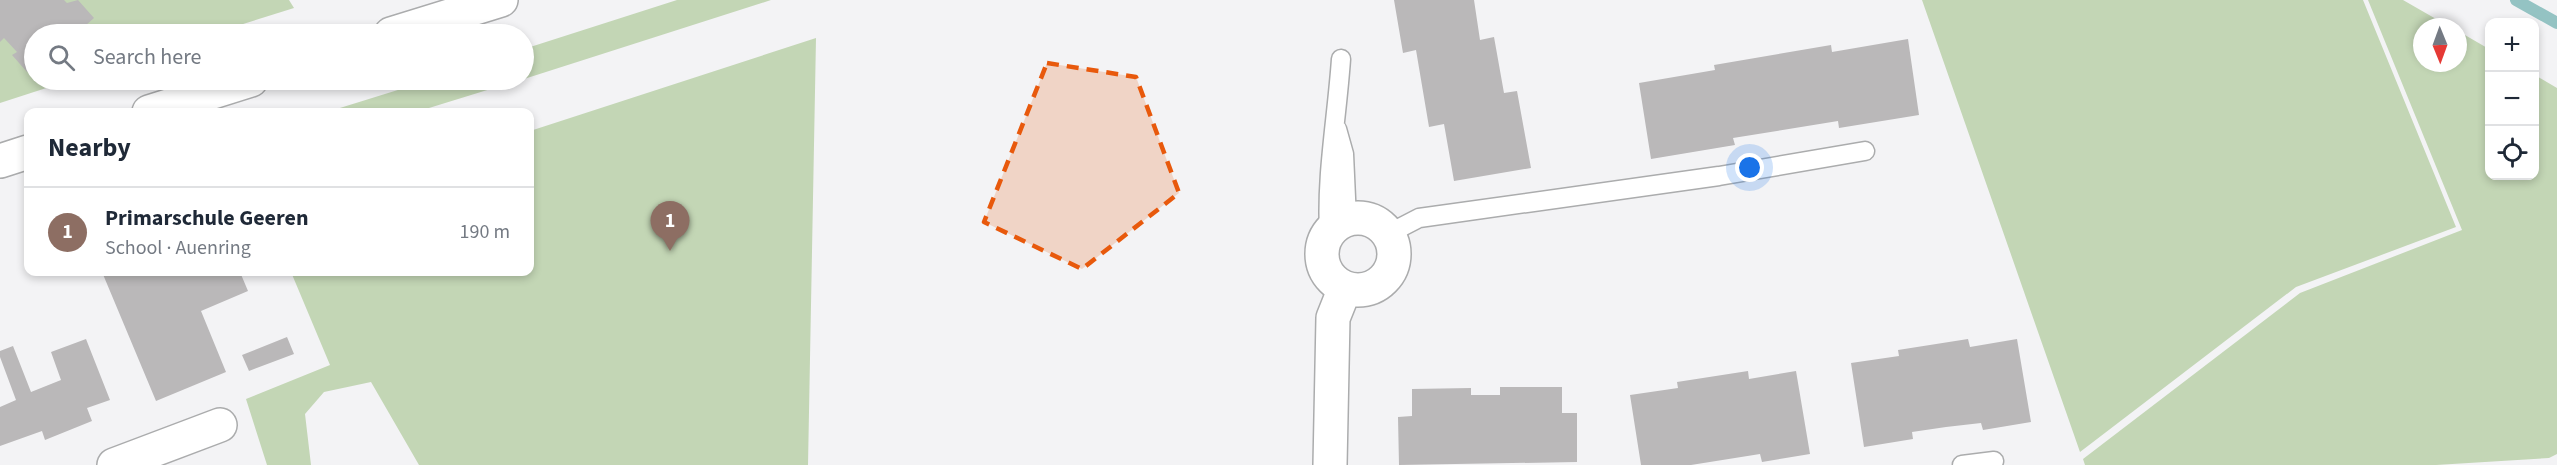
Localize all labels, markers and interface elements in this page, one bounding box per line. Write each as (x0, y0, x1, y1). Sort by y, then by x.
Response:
north arrow (2413, 18, 2467, 72)
map controls (2485, 18, 2539, 180)
button: + (2485, 18, 2539, 72)
search box (24, 24, 534, 90)
icon: search (45, 41, 78, 74)
text: Search here (93, 41, 201, 73)
button: − (2485, 72, 2539, 126)
button: locate (2485, 126, 2539, 180)
text: Nearby (48, 129, 131, 166)
your location (1735, 153, 1764, 182)
text: Primarschule Geeren (105, 202, 309, 234)
pin: 1 (650, 202, 690, 251)
text: 1 (62, 218, 73, 246)
text: 190 m (460, 218, 510, 246)
text: School · Auenring (105, 234, 251, 262)

